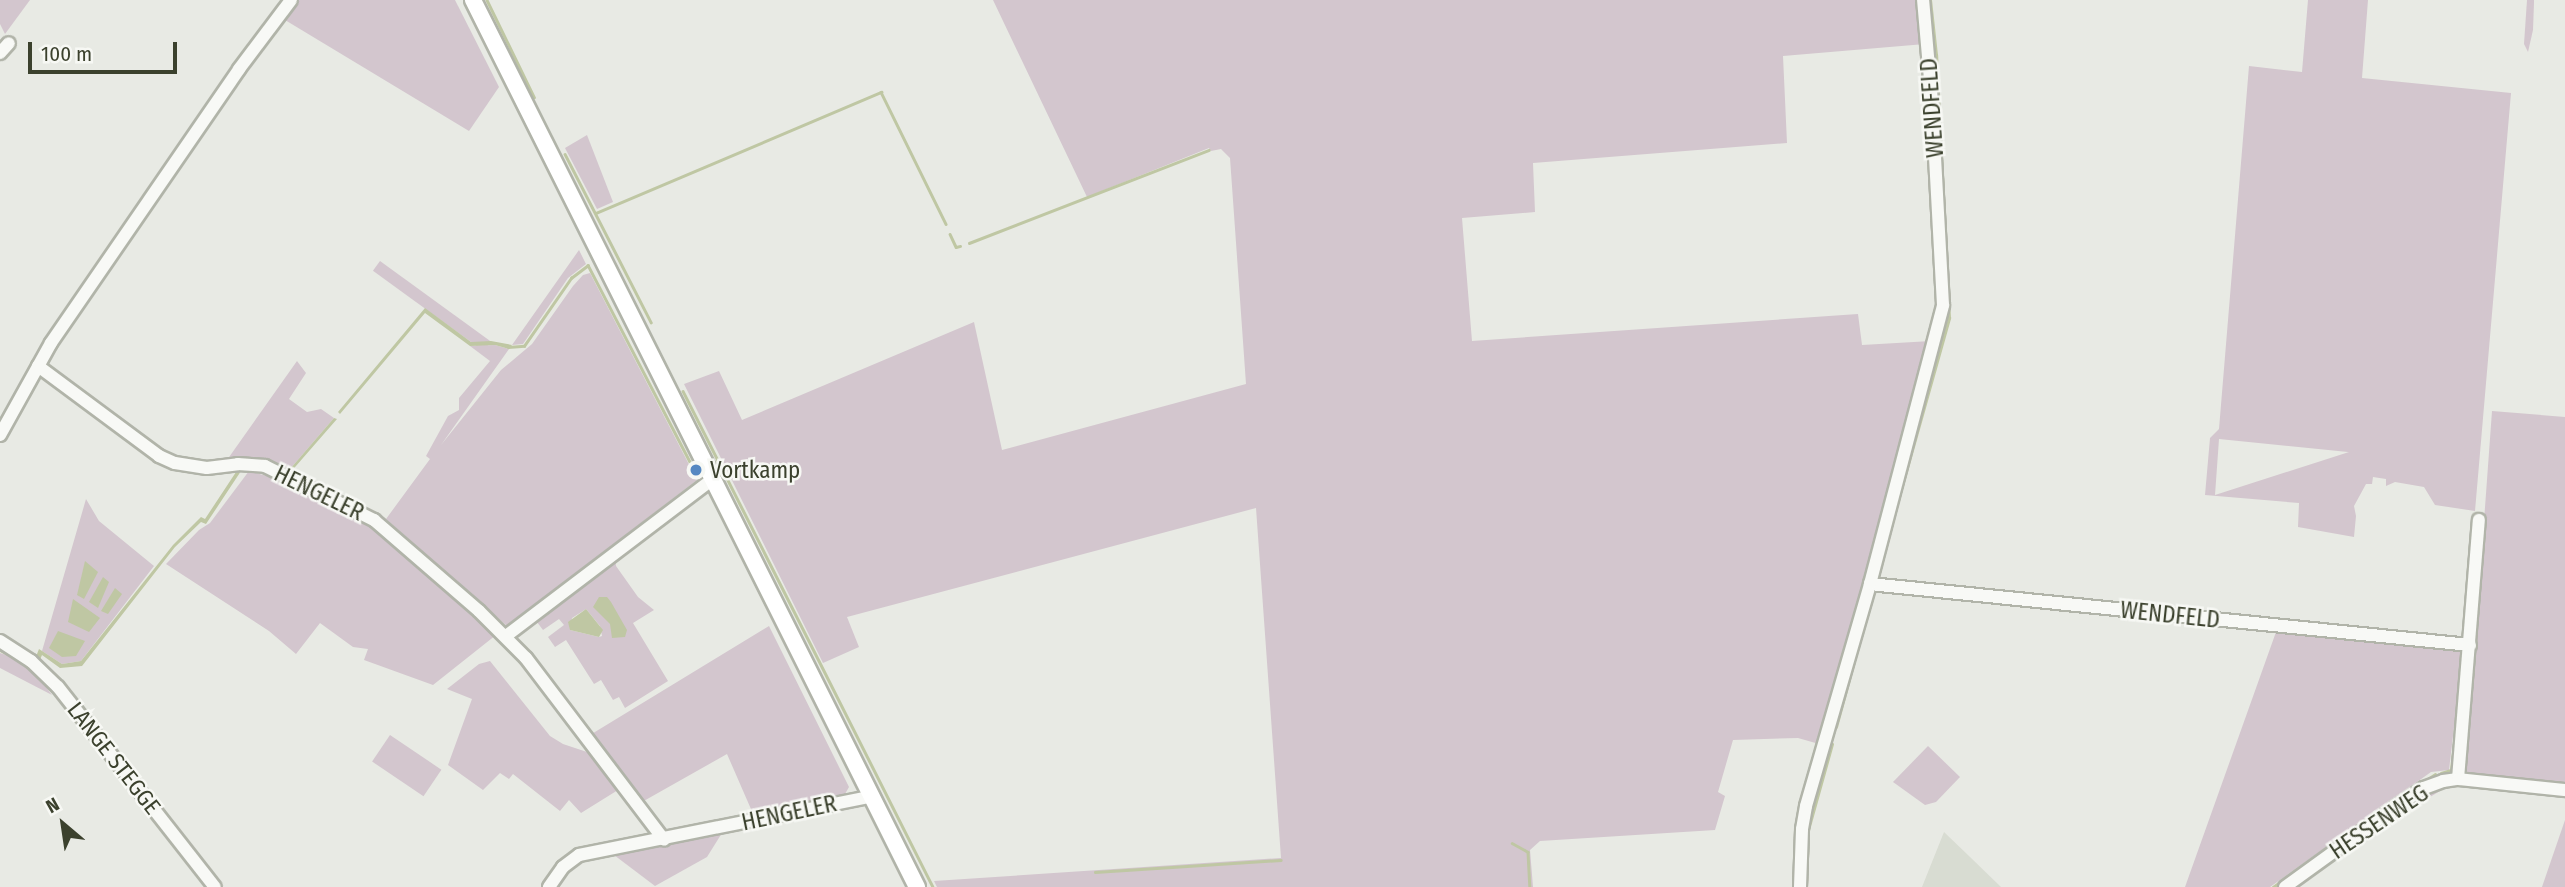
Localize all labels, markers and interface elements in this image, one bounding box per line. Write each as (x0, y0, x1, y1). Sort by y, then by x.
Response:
scale bar (32, 28, 180, 72)
text: 100 m (41, 41, 92, 67)
street label: WENDFELD (1915, 57, 1949, 159)
place label: Vortkamp (710, 456, 800, 484)
street label: HENGELER (270, 460, 368, 526)
marker: Vortkamp (688, 462, 704, 478)
street label: WENDFELD (2119, 596, 2221, 634)
street label: LANGE STEGGE (62, 696, 166, 820)
street label: HESSENWEG (2325, 779, 2433, 865)
north arrow (28, 789, 98, 859)
street label: HENGELER (739, 790, 839, 836)
text: N (42, 792, 63, 818)

